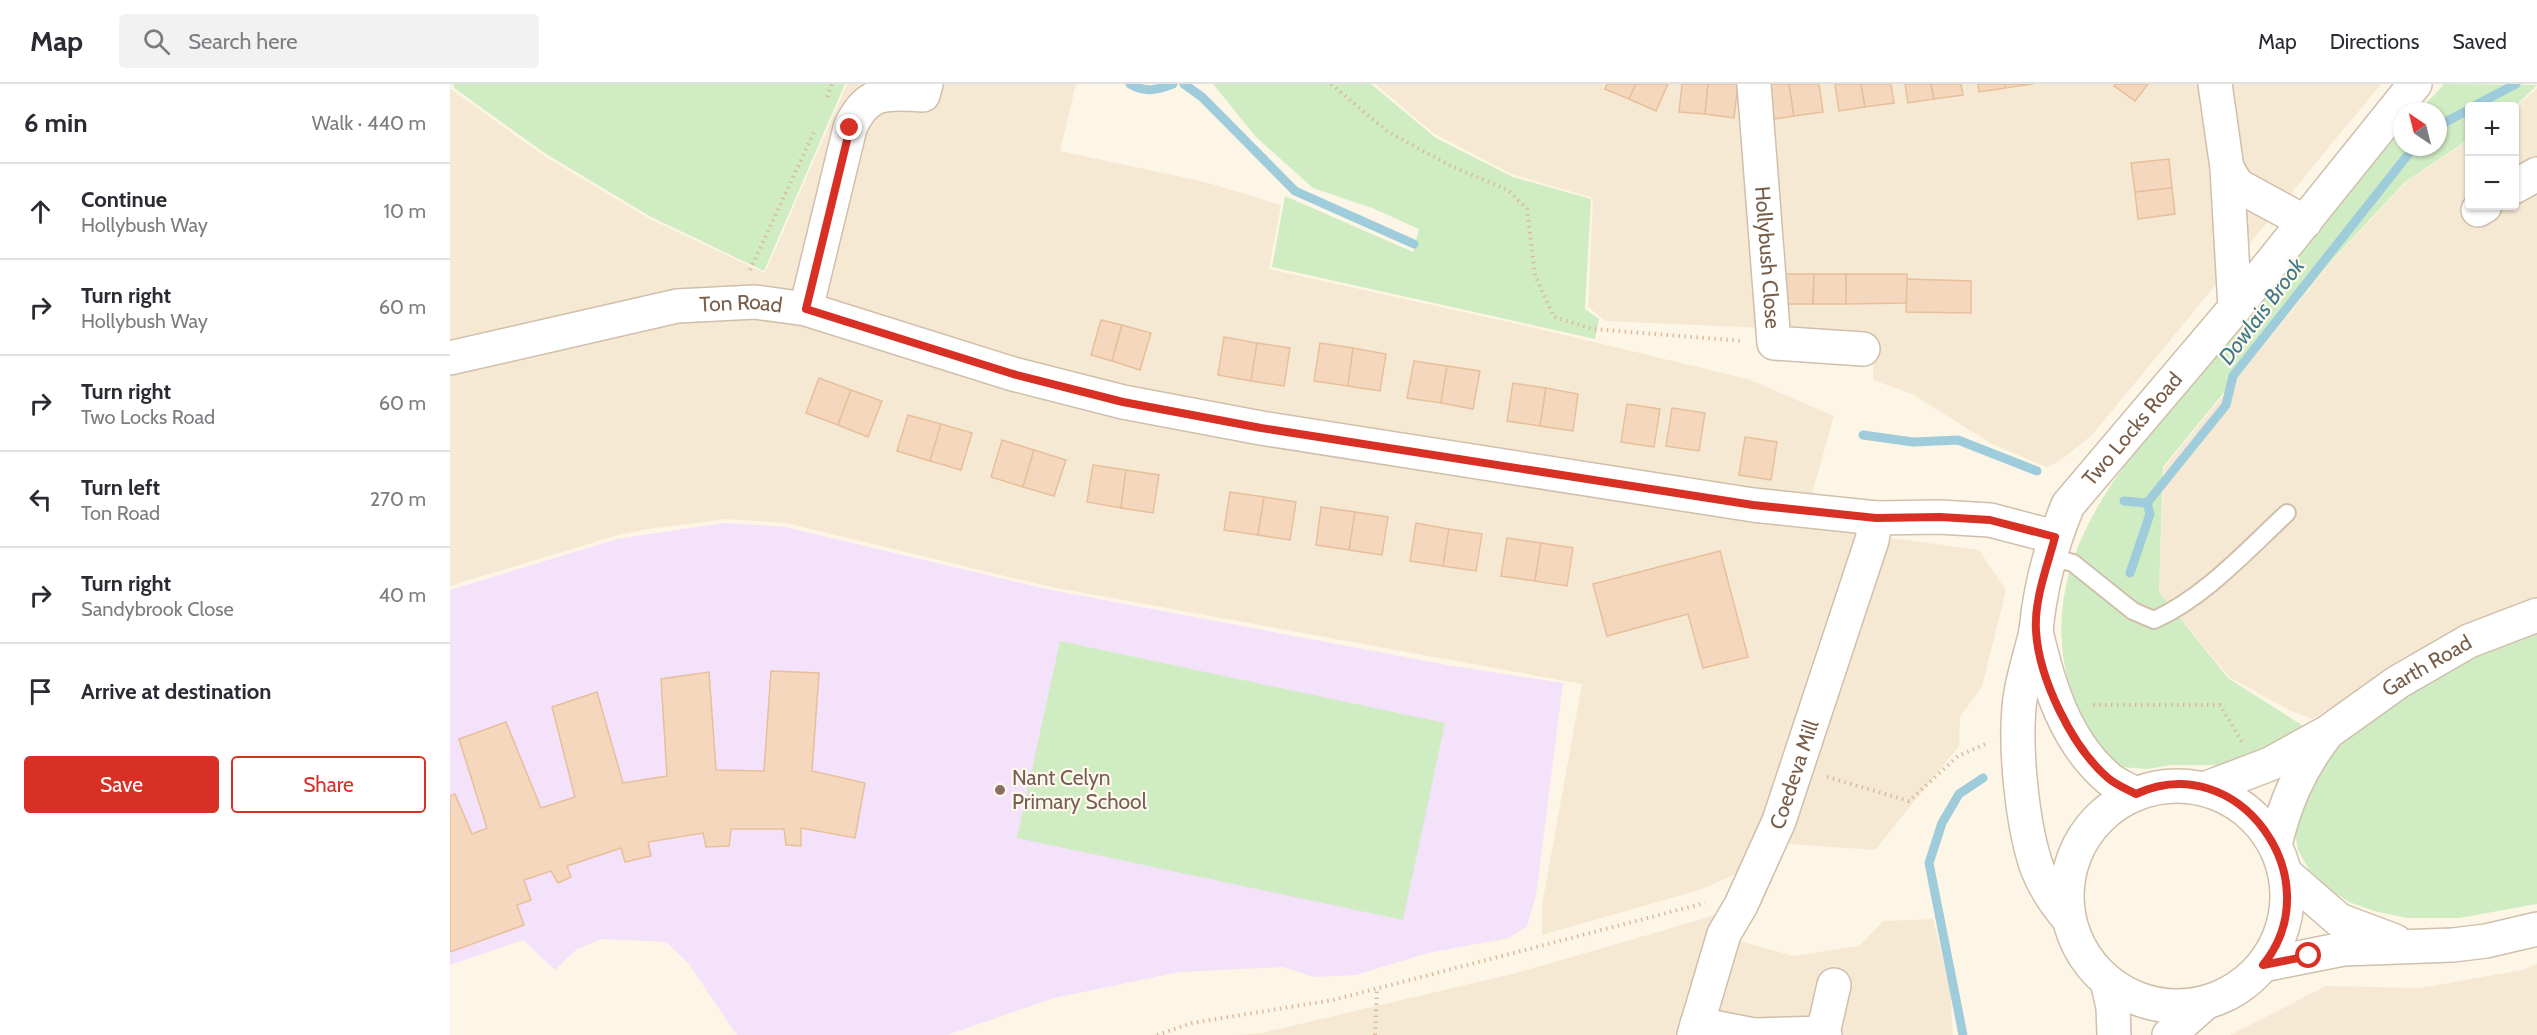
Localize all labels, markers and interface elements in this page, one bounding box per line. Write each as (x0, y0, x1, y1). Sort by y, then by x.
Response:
search box (119, 14, 539, 68)
text: Map (30, 24, 83, 58)
icon: search (140, 25, 173, 58)
text: Search here (188, 28, 297, 55)
text: Map (2258, 29, 2297, 54)
text: Directions (2330, 29, 2419, 54)
text: Saved (2452, 29, 2507, 54)
north arrow (2393, 102, 2447, 156)
map controls (2465, 102, 2519, 210)
button: + (2465, 102, 2519, 156)
text: 6 min (24, 107, 88, 139)
text: Walk · 440 m (312, 111, 426, 135)
route end (836, 114, 862, 140)
button: − (2465, 156, 2519, 210)
street label: Hollybush Close (1750, 185, 1786, 330)
text: Continue (81, 186, 167, 213)
icon: ahead (24, 195, 57, 228)
text: 10 m (383, 199, 426, 223)
text: Hollybush Way (81, 213, 208, 237)
water label: Dowlais Brook (2213, 252, 2311, 370)
text: Turn right (81, 282, 171, 309)
street label: Ton Road (699, 288, 784, 318)
icon: right (24, 291, 57, 324)
text: 60 m (379, 295, 426, 319)
text: Hollybush Way (81, 309, 208, 333)
street label: Two Locks Road (2077, 367, 2187, 491)
text: Turn right (81, 378, 171, 405)
icon: right (24, 387, 57, 420)
text: 60 m (379, 391, 426, 415)
text: Two Locks Road (81, 405, 215, 429)
text: Turn left (81, 474, 160, 501)
icon: left (24, 483, 57, 516)
text: 270 m (370, 487, 426, 511)
text: Ton Road (81, 501, 160, 525)
text: Turn right (81, 570, 171, 597)
icon: right (24, 579, 57, 612)
text: 40 m (378, 583, 426, 607)
text: Sandybrook Close (81, 597, 234, 621)
street label: Garth Road (2377, 629, 2476, 701)
icon: arrive (24, 675, 57, 708)
text: Arrive at destination (81, 678, 271, 705)
street label: Coedeva Mill (1764, 717, 1824, 833)
button: Save (24, 756, 219, 813)
button: Share (231, 756, 426, 813)
place label: Nant Celyn Primary School (1012, 765, 1147, 814)
marker: Nant Celyn Primary School (993, 783, 1007, 797)
route start (2295, 942, 2321, 968)

